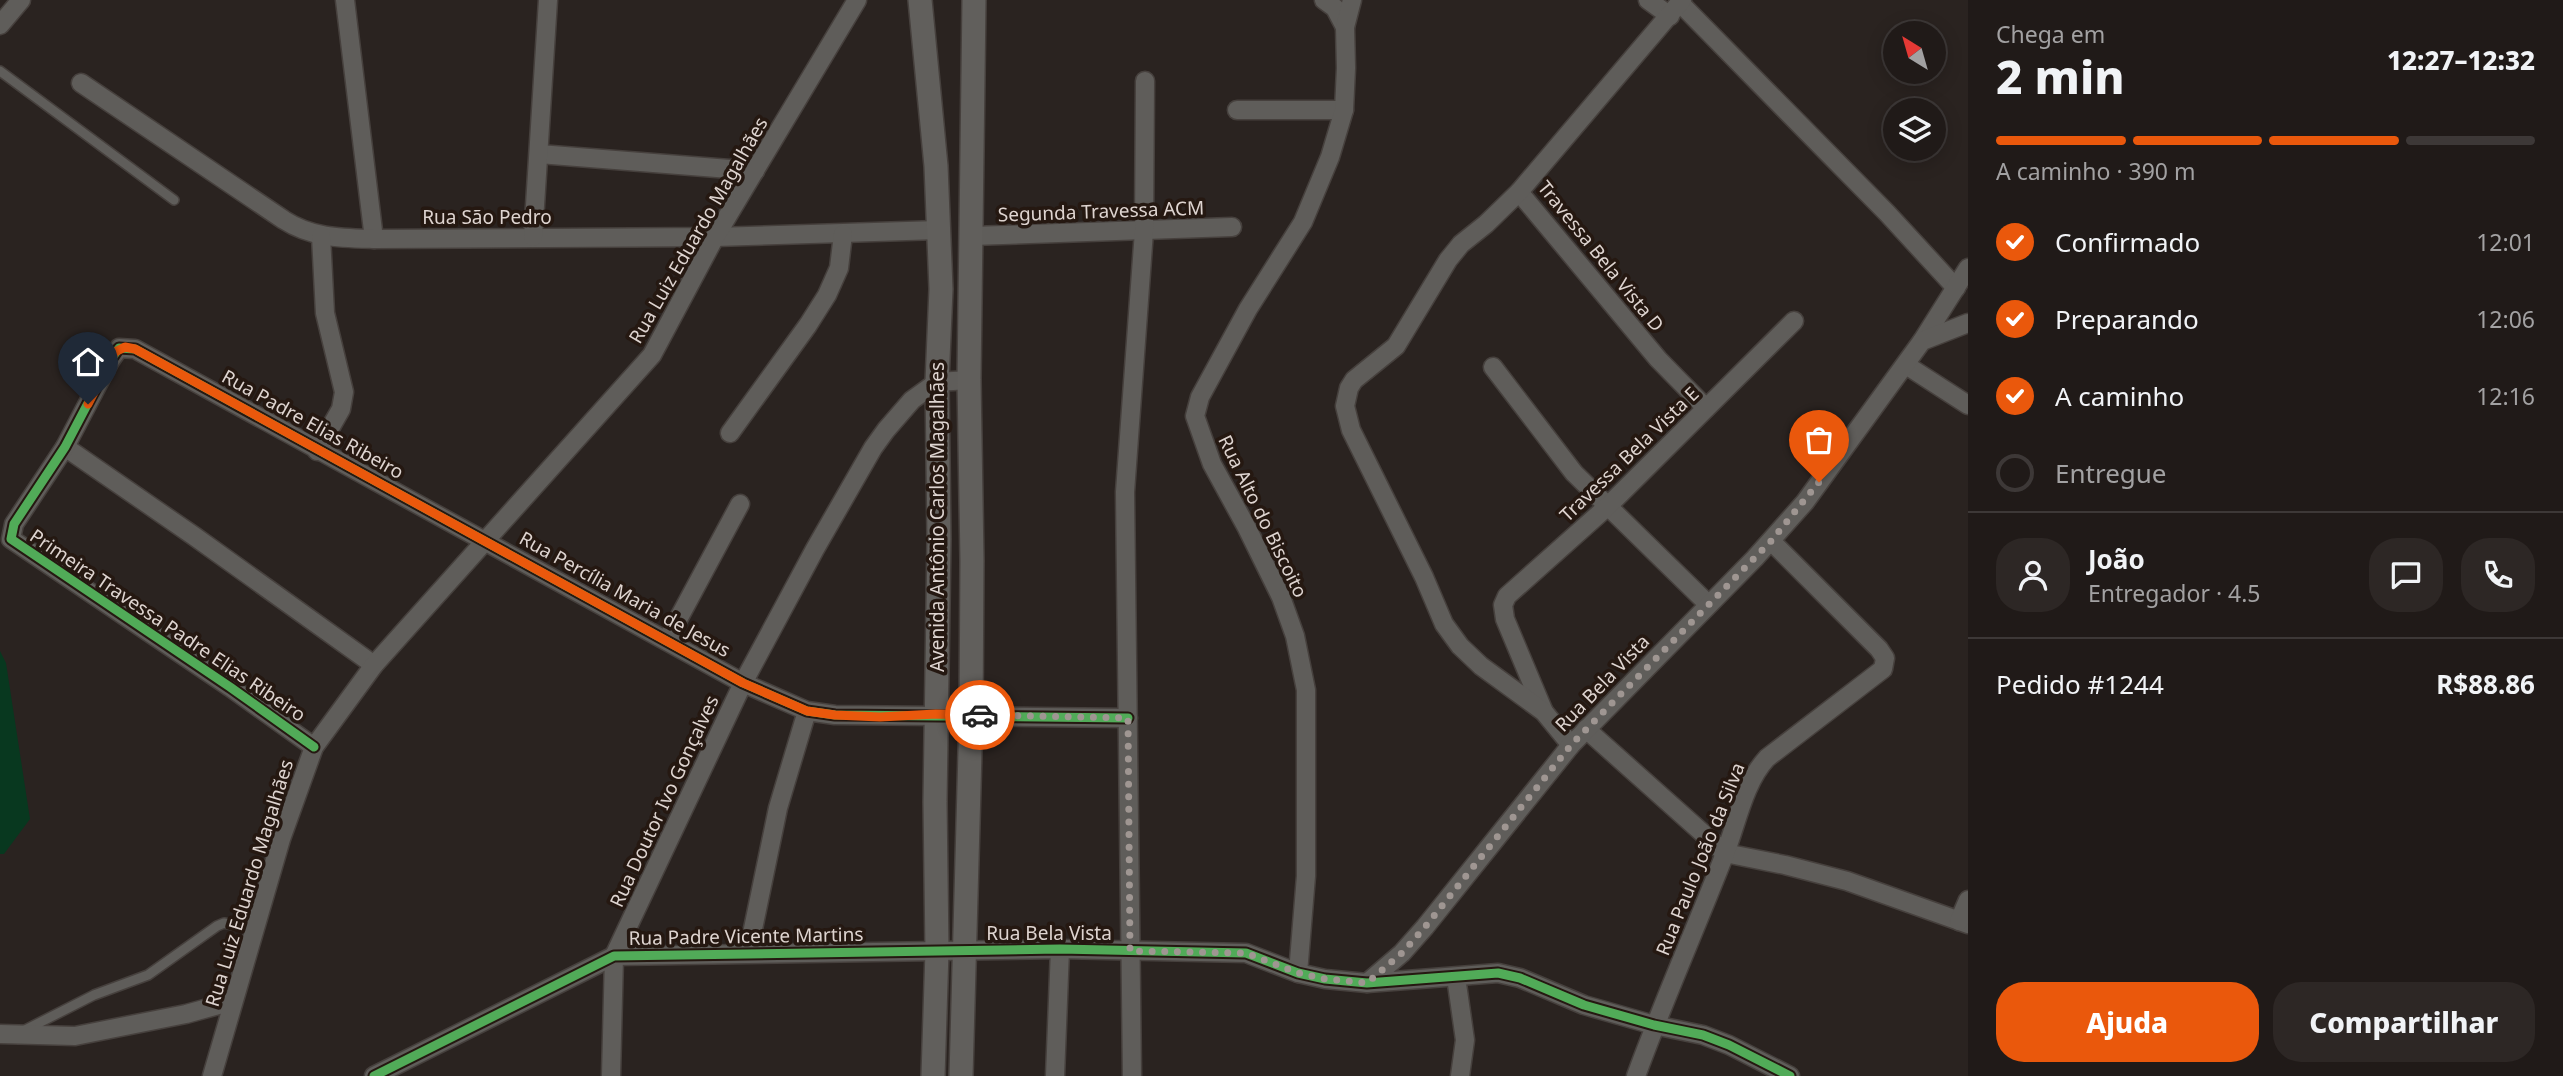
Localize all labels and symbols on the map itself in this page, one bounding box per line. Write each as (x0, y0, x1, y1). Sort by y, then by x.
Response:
north arrow (1883, 21, 1946, 84)
street label: Rua Luiz Eduardo Magalhães (622, 112, 774, 348)
street label: Travessa Bela Vista D (1532, 175, 1670, 337)
street label: Segunda Travessa ACM (997, 194, 1205, 228)
street label: Rua São Pedro (422, 204, 552, 230)
pin (58, 332, 118, 404)
street label: Avenida Antônio Carlos Magalhães (924, 362, 950, 672)
street label: Rua Padre Elias Ribeiro (217, 363, 409, 485)
street label: Travessa Bela Vista E (1554, 381, 1704, 527)
pin (1789, 410, 1849, 482)
street label: Rua Alto do Biscoito (1212, 430, 1314, 602)
street label: Primeira Travessa Padre Elias Ribeiro (25, 523, 311, 727)
street label: Rua Percília Maria de Jesus (515, 525, 735, 663)
street label: Rua Bela Vista (1549, 629, 1655, 737)
courier (945, 680, 1015, 750)
street label: Rua Doutor Ivo Gonçalves (603, 691, 725, 911)
street label: Rua Luiz Eduardo Magalhães (199, 756, 299, 1010)
street label: Rua Paulo João da Silva (1649, 759, 1751, 959)
street label: Rua Bela Vista (986, 920, 1112, 946)
street label: Rua Padre Vicente Martins (628, 921, 864, 951)

